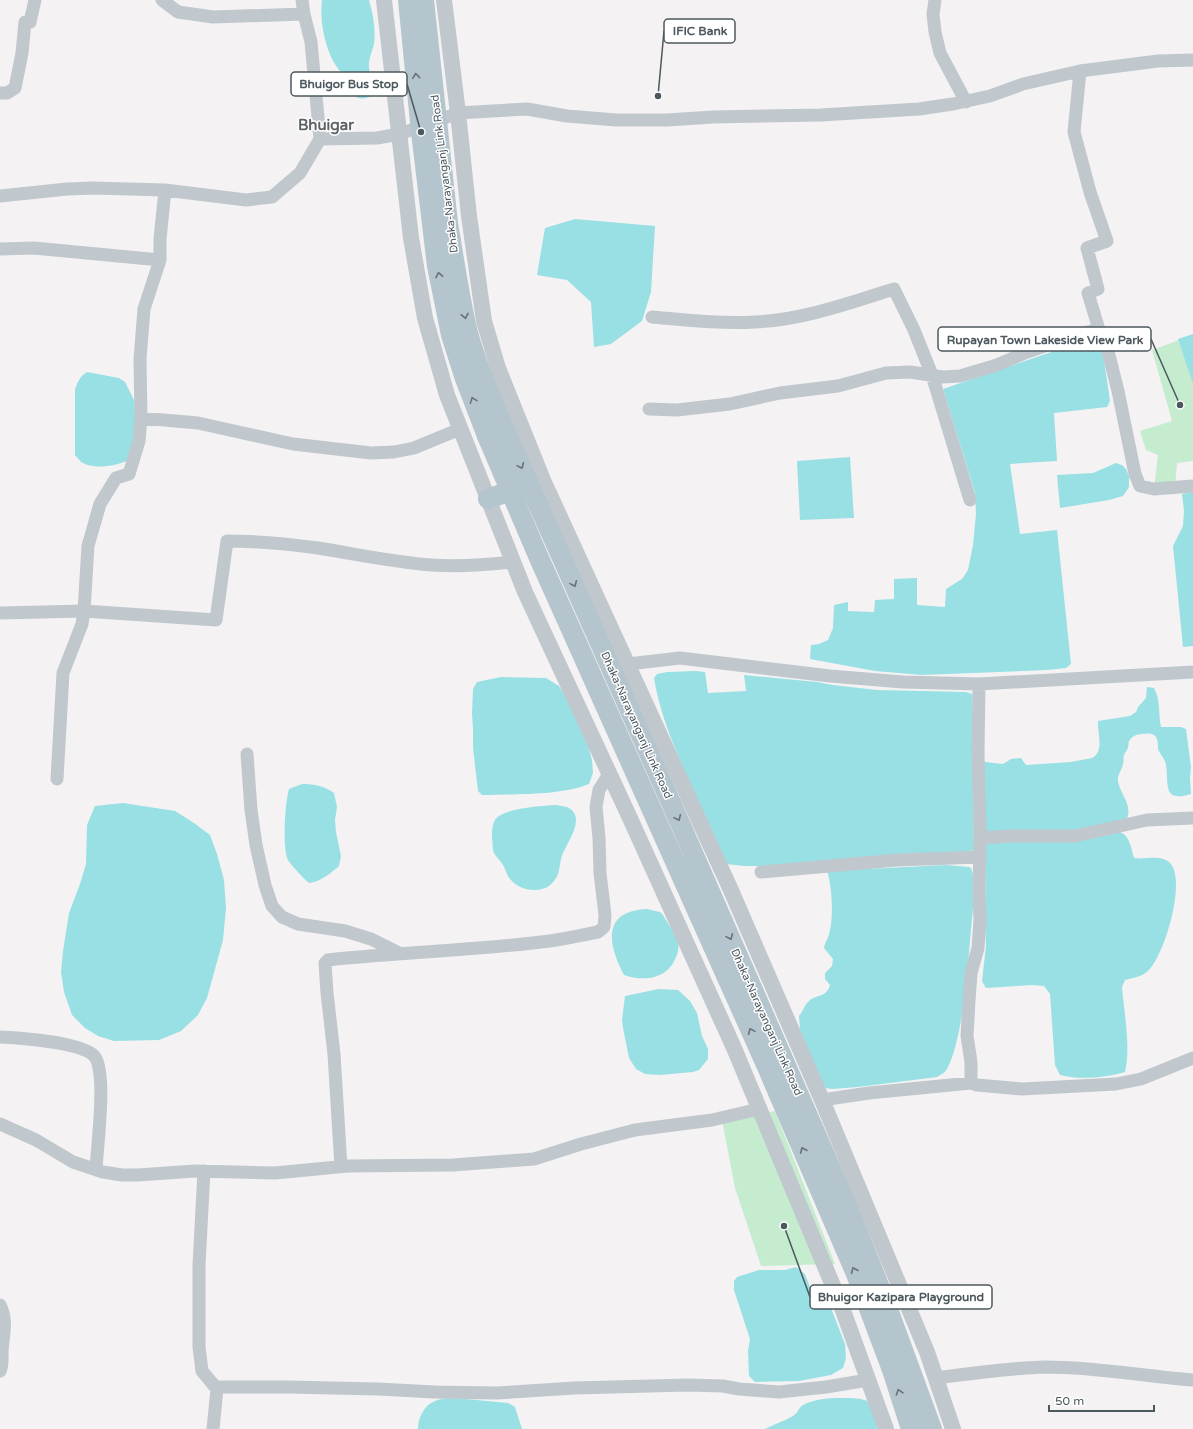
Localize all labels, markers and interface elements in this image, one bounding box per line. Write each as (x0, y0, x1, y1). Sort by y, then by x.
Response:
callout: IFIC Bank (664, 19, 735, 43)
text: IFIC Bank (673, 24, 728, 38)
callout: Bhuigor Bus Stop (291, 72, 407, 96)
one-way arrow (411, 73, 420, 79)
text: Bhuigor Bus Stop (299, 77, 399, 92)
street label: Dhaka-Narayanganj Link Road (428, 94, 461, 254)
district label: Bhuigar (298, 116, 354, 135)
one-way arrow (435, 272, 443, 278)
one-way arrow (460, 313, 469, 319)
callout: Rupayan Town Lakeside View Park (938, 327, 1151, 351)
text: Rupayan Town Lakeside View Park (947, 333, 1144, 348)
one-way arrow (469, 397, 477, 404)
one-way arrow (516, 461, 524, 469)
one-way arrow (569, 580, 577, 588)
street label: Dhaka-Narayanganj Link Road (598, 650, 675, 801)
one-way arrow (673, 814, 681, 822)
one-way arrow (725, 933, 733, 941)
street label: Dhaka-Narayanganj Link Road (728, 947, 805, 1098)
one-way arrow (748, 1028, 756, 1036)
one-way arrow (800, 1147, 808, 1155)
one-way arrow (851, 1266, 859, 1273)
callout: Bhuigor Kazipara Playground (810, 1285, 992, 1309)
text: Bhuigor Kazipara Playground (818, 1290, 984, 1305)
scale bar (1049, 1387, 1154, 1413)
one-way arrow (895, 1389, 904, 1396)
text: 50 m (1055, 1394, 1084, 1408)

